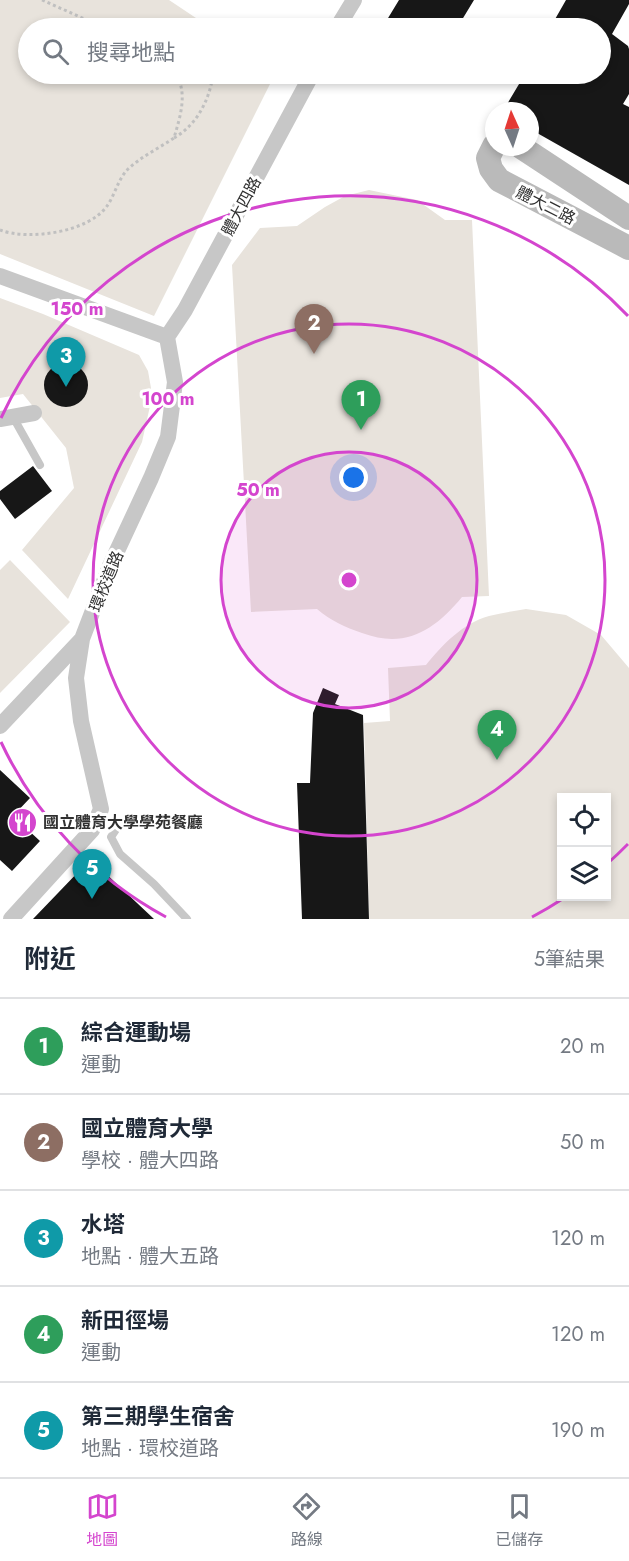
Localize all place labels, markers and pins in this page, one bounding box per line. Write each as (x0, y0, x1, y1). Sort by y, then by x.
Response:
pin: 2 (294, 304, 334, 354)
pin: 3 (46, 338, 86, 387)
pin: 1 (342, 380, 380, 430)
centre of rings (339, 570, 359, 590)
pin: 4 (478, 710, 516, 760)
restaurant icon: 國立體育大學學苑餐廳 (6, 806, 38, 838)
place label: 國立體育大學學苑餐廳 (43, 811, 203, 834)
pin: 5 (72, 850, 112, 899)

